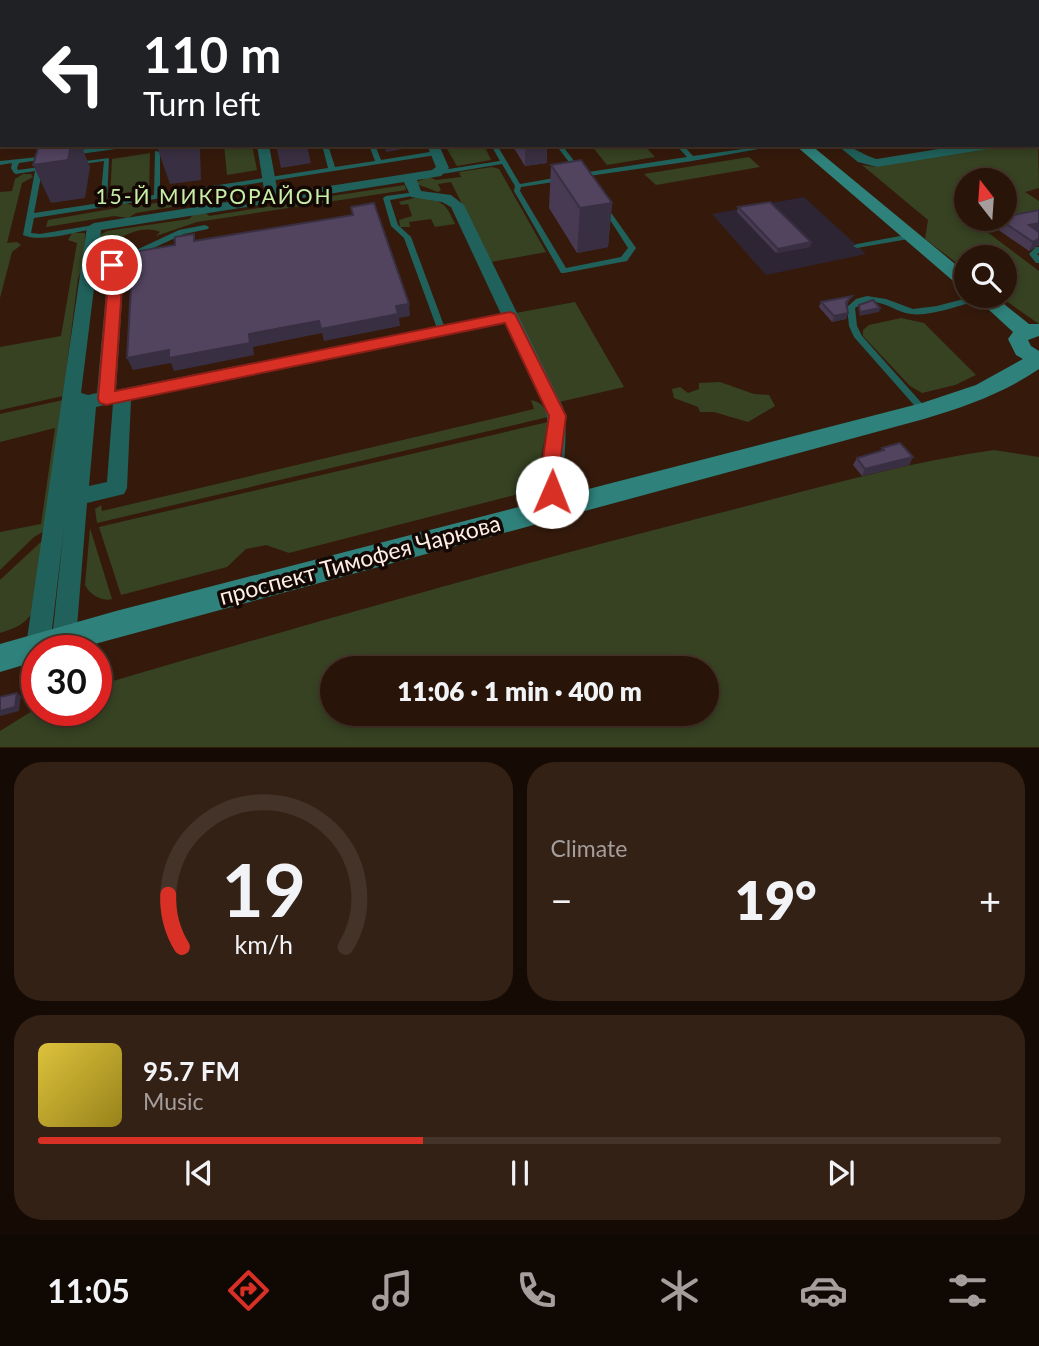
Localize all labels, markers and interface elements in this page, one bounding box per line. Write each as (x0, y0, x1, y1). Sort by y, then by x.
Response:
text: 110 m (143, 25, 281, 83)
icon: left (28, 28, 119, 119)
text: Turn left (143, 84, 260, 123)
north arrow (954, 168, 1017, 231)
map controls (954, 168, 1017, 308)
district label: 15-Й МИКРОРАЙОН (95, 183, 333, 208)
pin (82, 235, 142, 295)
button: search (954, 245, 1017, 308)
icon: arrive (93, 246, 131, 284)
position arrow (515, 455, 589, 529)
street label: проспект Тимофея Чаркова (216, 508, 503, 610)
speed limit sign: 30 (21, 635, 112, 726)
text: 11:06 · 1 min · 400 m (397, 675, 642, 707)
text: Climate (551, 834, 627, 862)
text: 19 (221, 846, 305, 934)
text: 19° (735, 869, 817, 931)
text: − (551, 877, 573, 923)
text: + (979, 877, 1001, 923)
text: km/h (234, 929, 293, 959)
text: 95.7 FM (143, 1055, 240, 1087)
text: Music (143, 1087, 203, 1115)
icon: previous (180, 1154, 218, 1192)
icon: pause (501, 1154, 539, 1192)
icon: next (822, 1154, 860, 1192)
icon: directions (224, 1266, 273, 1315)
icon: music (368, 1266, 417, 1315)
icon: phone (512, 1266, 561, 1315)
icon: climate (655, 1266, 704, 1315)
icon: car (799, 1266, 848, 1315)
icon: filters (943, 1266, 992, 1315)
text: 11:05 (47, 1271, 130, 1310)

